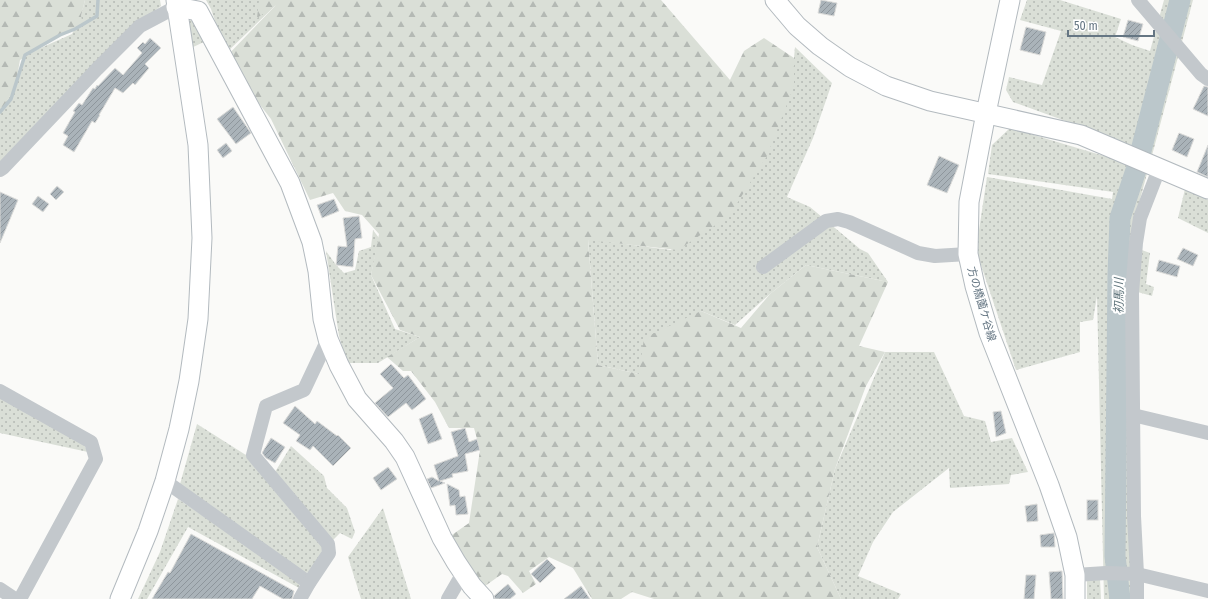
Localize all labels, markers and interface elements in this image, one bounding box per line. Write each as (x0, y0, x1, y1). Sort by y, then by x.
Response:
scale bar (1068, 12, 1154, 38)
text: 50 m (1074, 19, 1098, 33)
street label: 方の橋薗ケ谷線 (965, 265, 998, 343)
water label: 初馬川 (1112, 276, 1126, 314)

